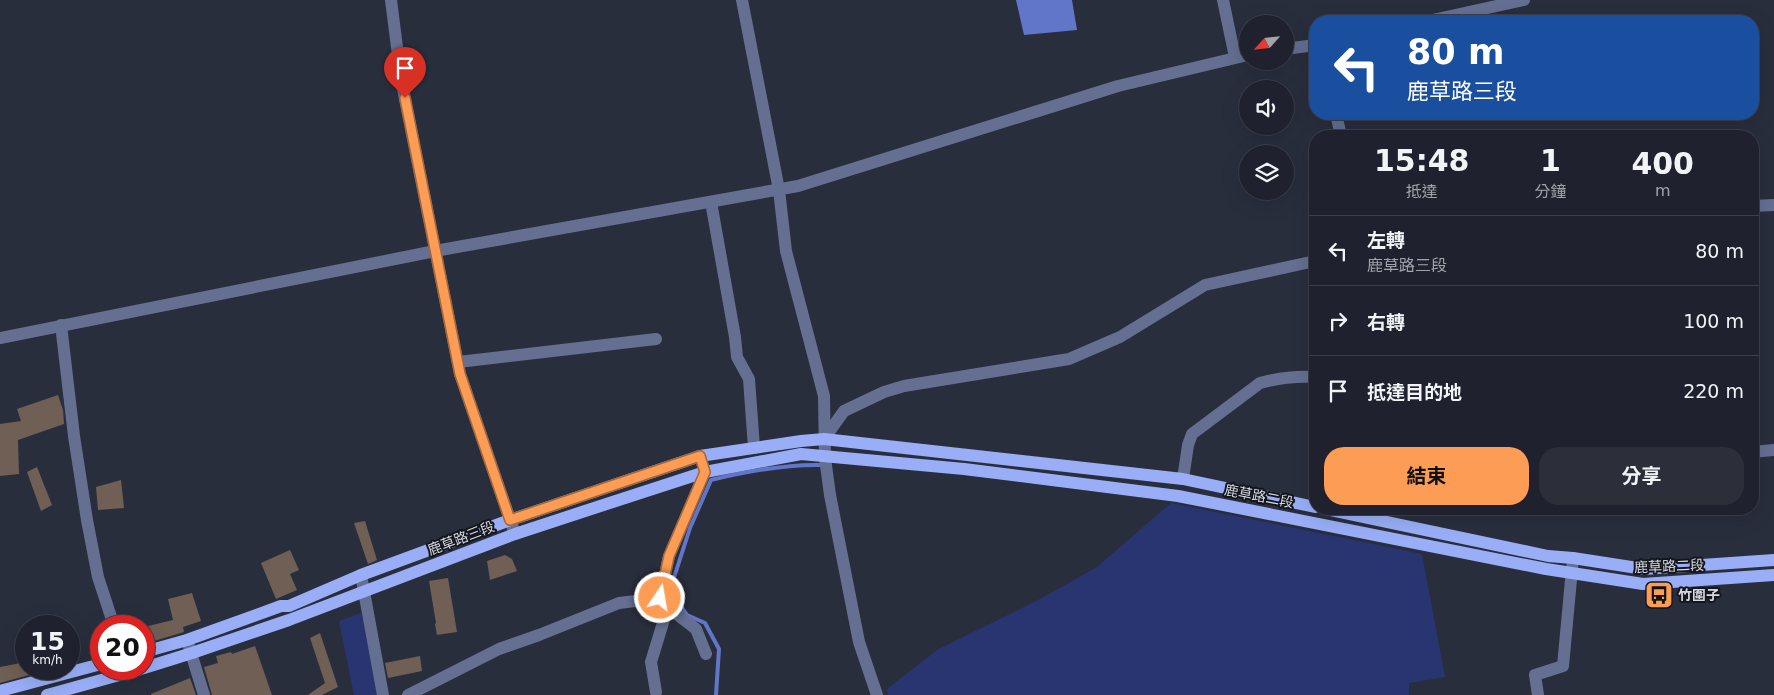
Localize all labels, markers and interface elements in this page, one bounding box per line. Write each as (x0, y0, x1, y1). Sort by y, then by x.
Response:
north arrow (1239, 15, 1294, 70)
map controls (1239, 15, 1294, 200)
text: 80 m (1407, 32, 1504, 72)
icon: left (1324, 35, 1389, 100)
pin (384, 47, 426, 98)
icon: arrive (391, 54, 419, 82)
text: 鹿草路三段 (1407, 79, 1517, 104)
button: sound (1239, 80, 1294, 135)
text: 15:48 (1374, 143, 1469, 178)
text: 1 (1540, 143, 1561, 178)
button: layers (1239, 145, 1294, 200)
text: 400 (1631, 146, 1694, 181)
text: m (1655, 181, 1670, 200)
text: 抵達 (1406, 182, 1438, 201)
text: 分鐘 (1534, 182, 1566, 201)
text: 左轉 (1367, 229, 1405, 251)
icon: left (1324, 237, 1352, 265)
text: 80 m (1695, 240, 1744, 262)
text: 鹿草路三段 (1367, 256, 1447, 275)
icon: right (1324, 307, 1352, 335)
text: 100 m (1683, 310, 1744, 332)
text: 右轉 (1367, 311, 1405, 333)
icon: arrive (1324, 377, 1352, 405)
text: 220 m (1683, 380, 1744, 402)
text: 抵達目的地 (1367, 381, 1462, 403)
button: 結束 (1324, 447, 1529, 505)
button: 分享 (1539, 447, 1744, 505)
street label: 鹿草路二段 (1223, 481, 1295, 511)
street label: 鹿草路三段 (425, 518, 497, 558)
street label: 鹿草路二段 (1634, 557, 1704, 575)
position arrow (633, 571, 685, 623)
bus stop icon: 竹圍子 (1644, 580, 1674, 610)
place label: 竹圍子 (1678, 587, 1720, 603)
speed limit sign: 20 (90, 615, 155, 680)
text: 15 (30, 627, 65, 656)
text: km/h (32, 653, 63, 667)

